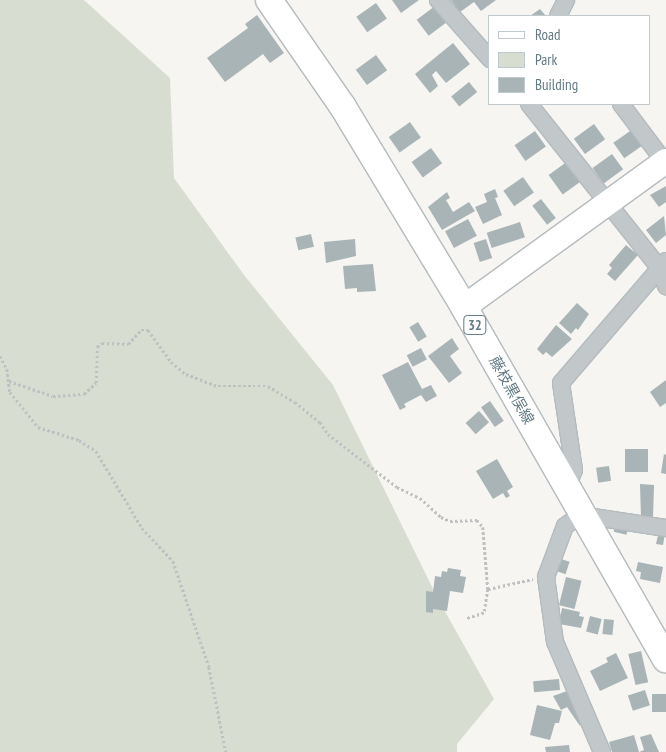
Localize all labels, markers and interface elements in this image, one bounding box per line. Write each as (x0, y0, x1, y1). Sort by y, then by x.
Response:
legend (488, 15, 651, 105)
text: Road (535, 25, 561, 44)
text: Park (535, 50, 557, 69)
text: Building (535, 75, 578, 94)
road number: 32 (462, 314, 488, 336)
street label: 藤枝黒俣線 (486, 353, 538, 427)

